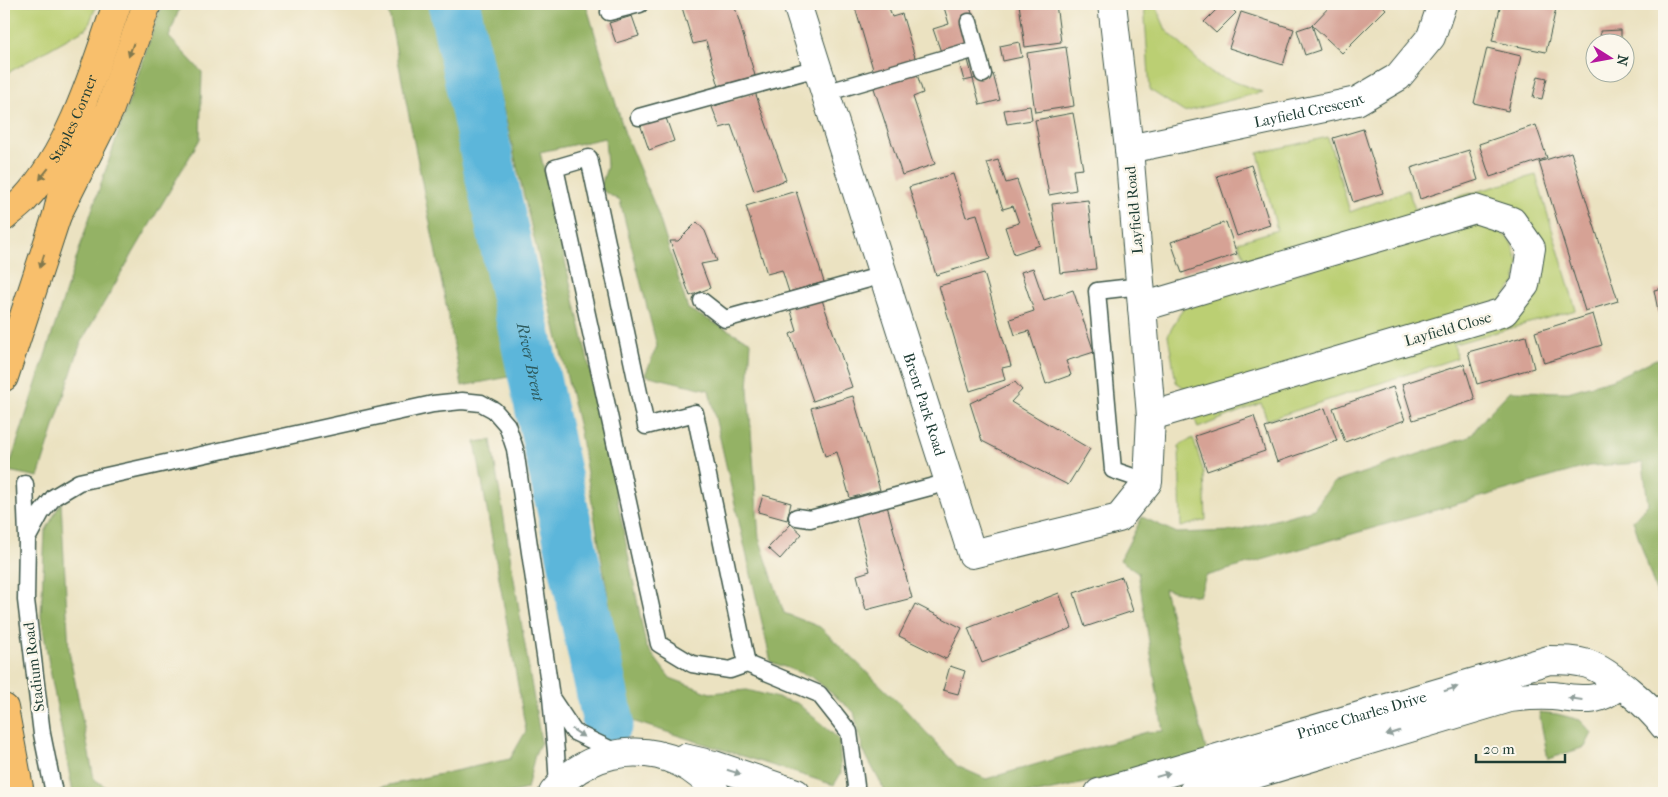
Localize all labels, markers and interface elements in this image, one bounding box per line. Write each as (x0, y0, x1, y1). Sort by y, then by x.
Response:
north arrow (1586, 32, 1636, 82)
one-way arrow (127, 42, 134, 57)
text: N (1613, 54, 1632, 68)
street label: Staples Corner (45, 72, 101, 166)
street label: Layfield Crescent (1252, 89, 1368, 131)
street label: Layfield Road (1121, 164, 1147, 255)
one-way arrow (39, 168, 49, 181)
one-way arrow (38, 254, 46, 269)
street label: Layfield Close (1402, 308, 1494, 350)
water label: River Brent (513, 320, 548, 404)
street label: Brent Park Road (900, 350, 949, 459)
street label: Stadium Road (19, 620, 48, 713)
one-way arrow (1444, 684, 1459, 692)
street label: Prince Charles Drive (1295, 687, 1429, 743)
one-way arrow (1567, 695, 1583, 703)
one-way arrow (571, 728, 585, 737)
one-way arrow (1386, 729, 1401, 737)
scale bar (1476, 732, 1564, 764)
text: 20 m (1483, 740, 1515, 758)
one-way arrow (727, 768, 742, 776)
one-way arrow (1155, 770, 1170, 778)

